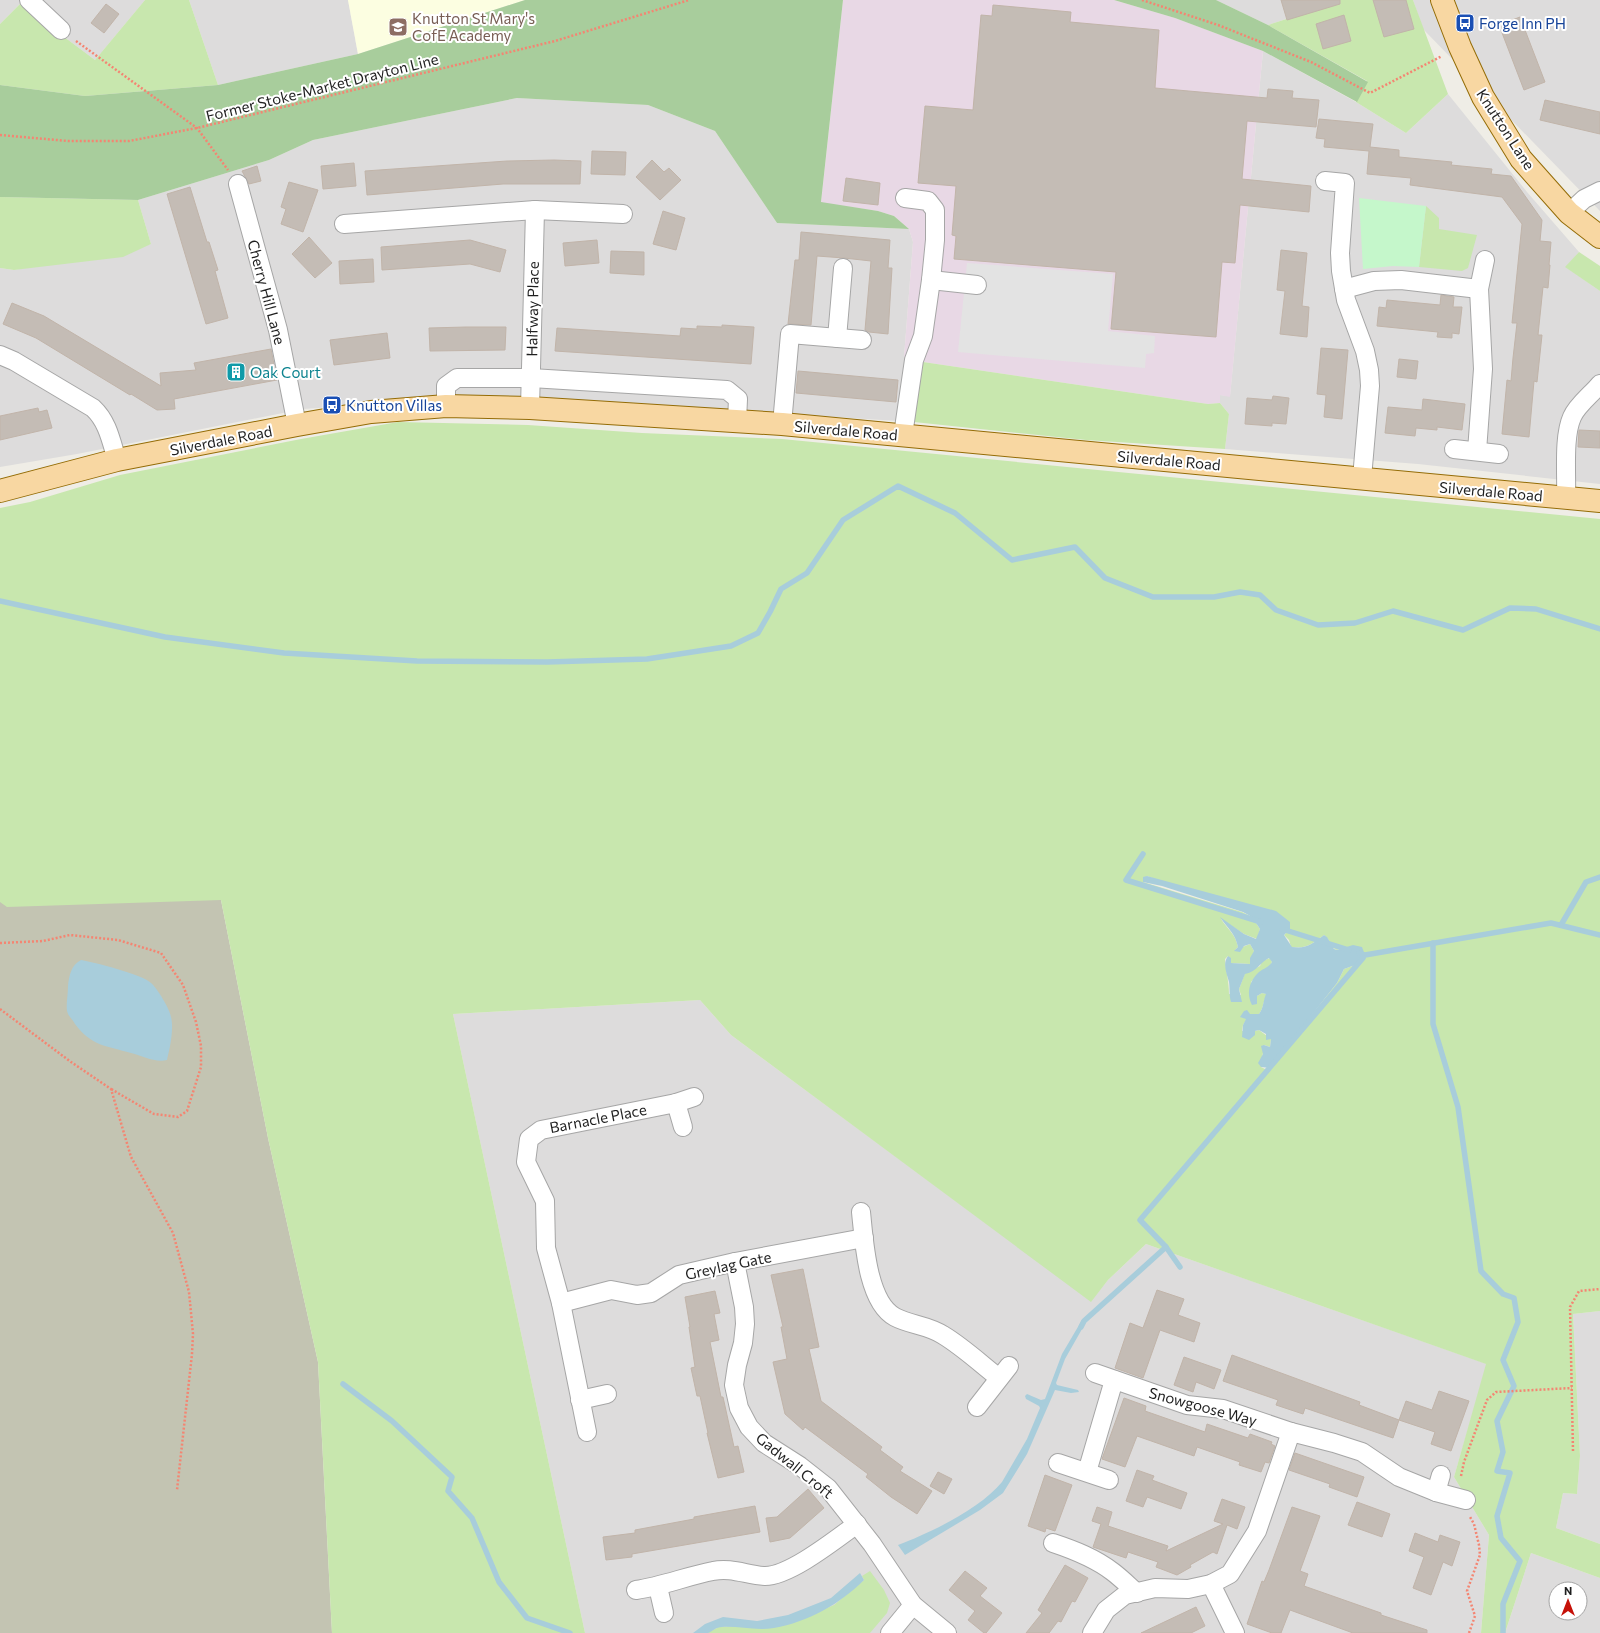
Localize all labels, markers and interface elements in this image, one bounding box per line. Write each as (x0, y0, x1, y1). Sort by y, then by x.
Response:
place label: Knutton St Mary's CofE Academy (412, 9, 535, 44)
bus stop icon: Forge Inn PH (1454, 12, 1476, 34)
place label: Forge Inn PH (1479, 14, 1566, 32)
school or university icon: Knutton St Mary's CofE Academy (387, 16, 409, 38)
street label: Former Stoke-Market Drayton Line (204, 49, 440, 125)
street label: Knutton Lane (1473, 85, 1539, 173)
street label: Cherry Hill Lane (244, 238, 290, 347)
street label: Halfway Place (522, 261, 542, 357)
building icon: Oak Court (225, 361, 247, 383)
place label: Oak Court (250, 363, 321, 381)
bus stop icon: Knutton Villas (321, 394, 343, 416)
place label: Knutton Villas (346, 396, 442, 414)
street label: Silverdale Road (794, 417, 898, 443)
street label: Silverdale Road (168, 421, 274, 459)
street label: Silverdale Road (1117, 447, 1221, 473)
street label: Silverdale Road (1439, 478, 1543, 504)
street label: Barnacle Place (548, 1100, 648, 1136)
street label: Greylag Gate (683, 1247, 773, 1283)
street label: Snowgoose Way (1147, 1383, 1259, 1429)
street label: Gadwall Croft (753, 1428, 837, 1502)
north arrow (1548, 1581, 1588, 1621)
text: N (1564, 1584, 1572, 1597)

